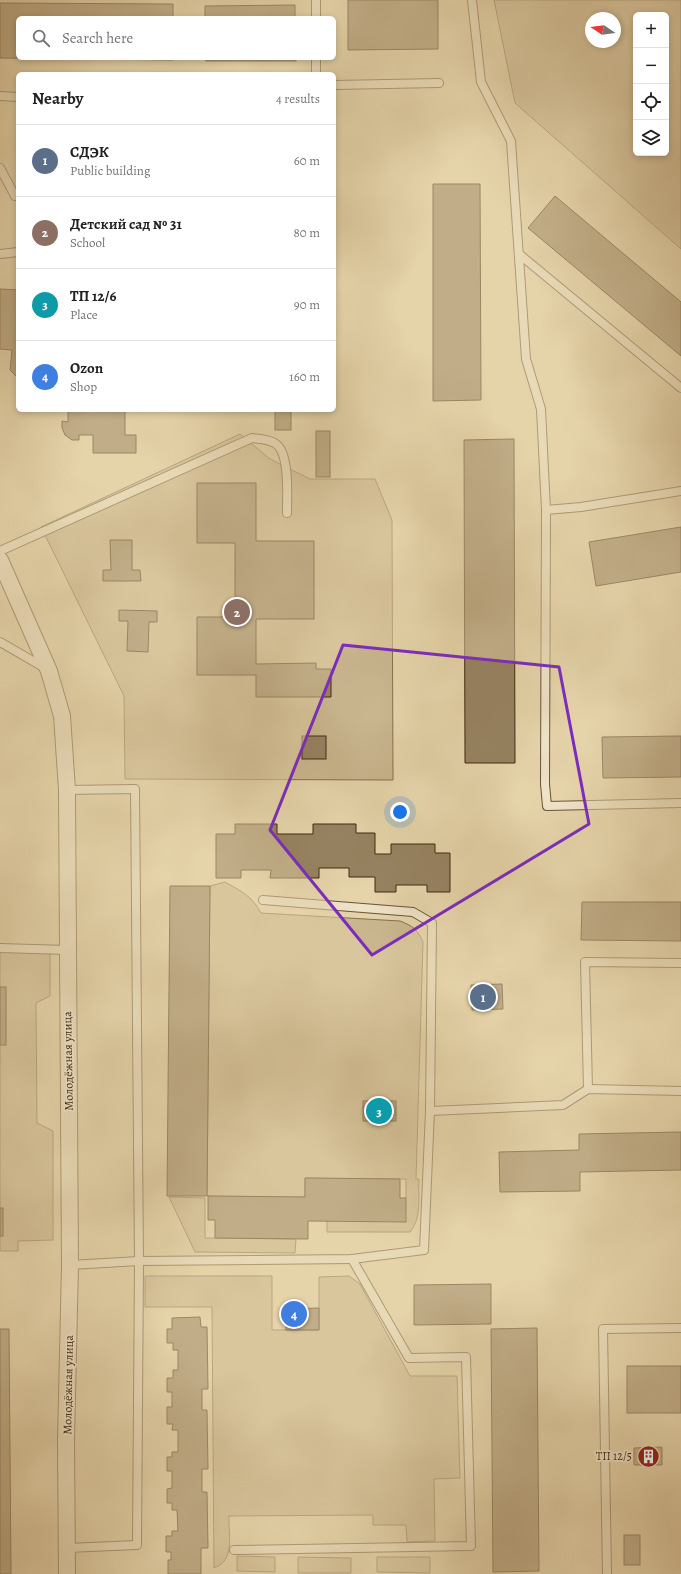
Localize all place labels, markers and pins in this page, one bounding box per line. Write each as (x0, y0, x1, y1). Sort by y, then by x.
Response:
pin: 2 (224, 597, 250, 627)
pin: 1 (470, 982, 496, 1012)
pin: 3 (366, 1096, 392, 1126)
pin: 4 (281, 1299, 307, 1329)
building icon: ТП 12/5 (635, 1443, 661, 1469)
place label: ТП 12/5 (596, 1448, 632, 1464)

